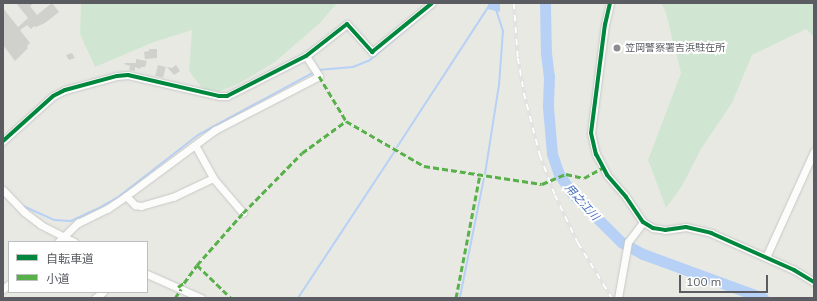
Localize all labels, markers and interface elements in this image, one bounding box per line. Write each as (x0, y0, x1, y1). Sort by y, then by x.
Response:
place label: 笠岡警察署吉浜駐在所 (625, 42, 725, 54)
marker: 笠岡警察署吉浜駐在所 (612, 43, 622, 53)
water label: 用之江川 (562, 181, 602, 223)
legend (8, 241, 148, 293)
text: 自転車道 (46, 251, 94, 266)
scale bar (681, 267, 770, 293)
text: 小道 (46, 271, 70, 286)
text: 100 m (686, 274, 721, 289)

